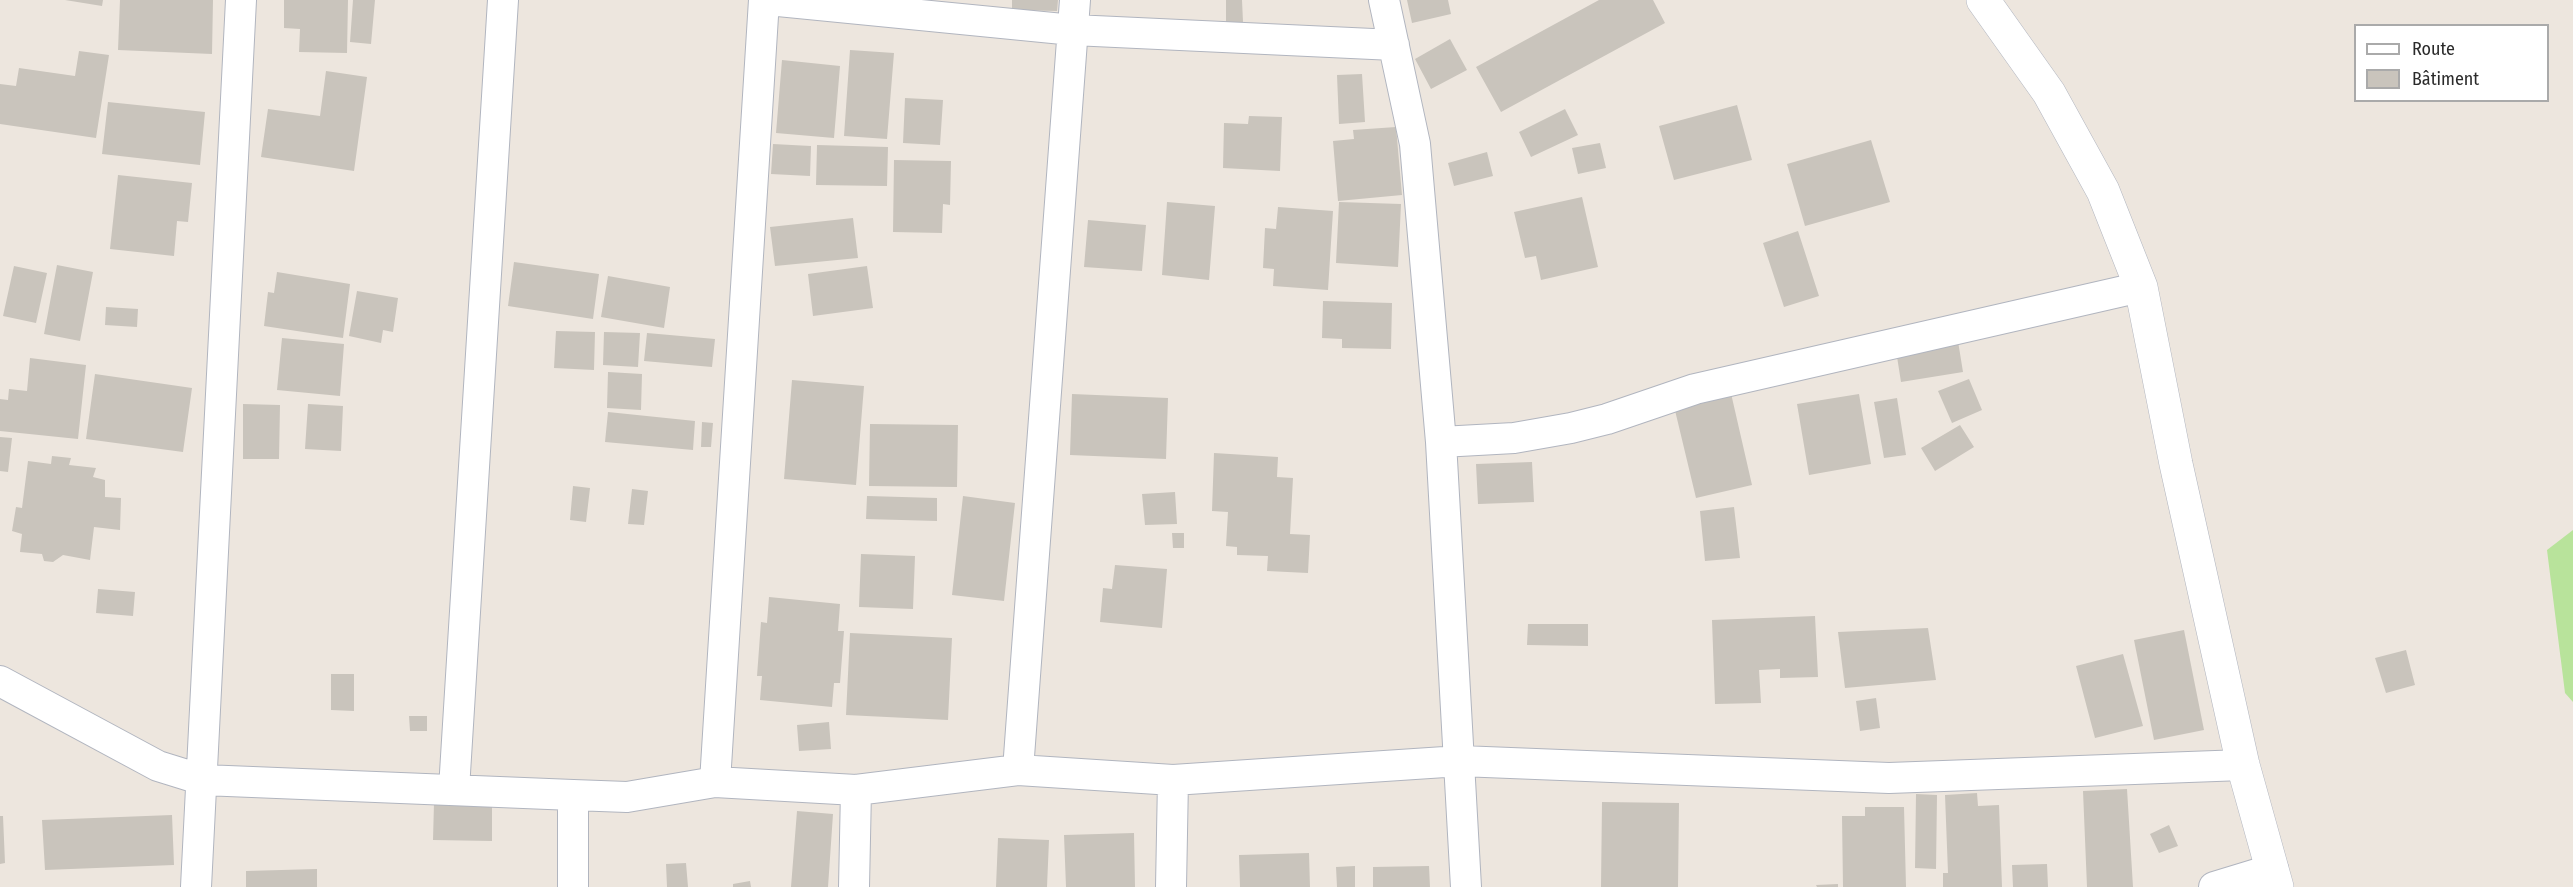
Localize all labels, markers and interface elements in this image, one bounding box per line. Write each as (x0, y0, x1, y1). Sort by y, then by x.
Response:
legend (2354, 24, 2549, 102)
text: Route (2412, 38, 2455, 60)
text: Bâtiment (2412, 68, 2479, 90)

